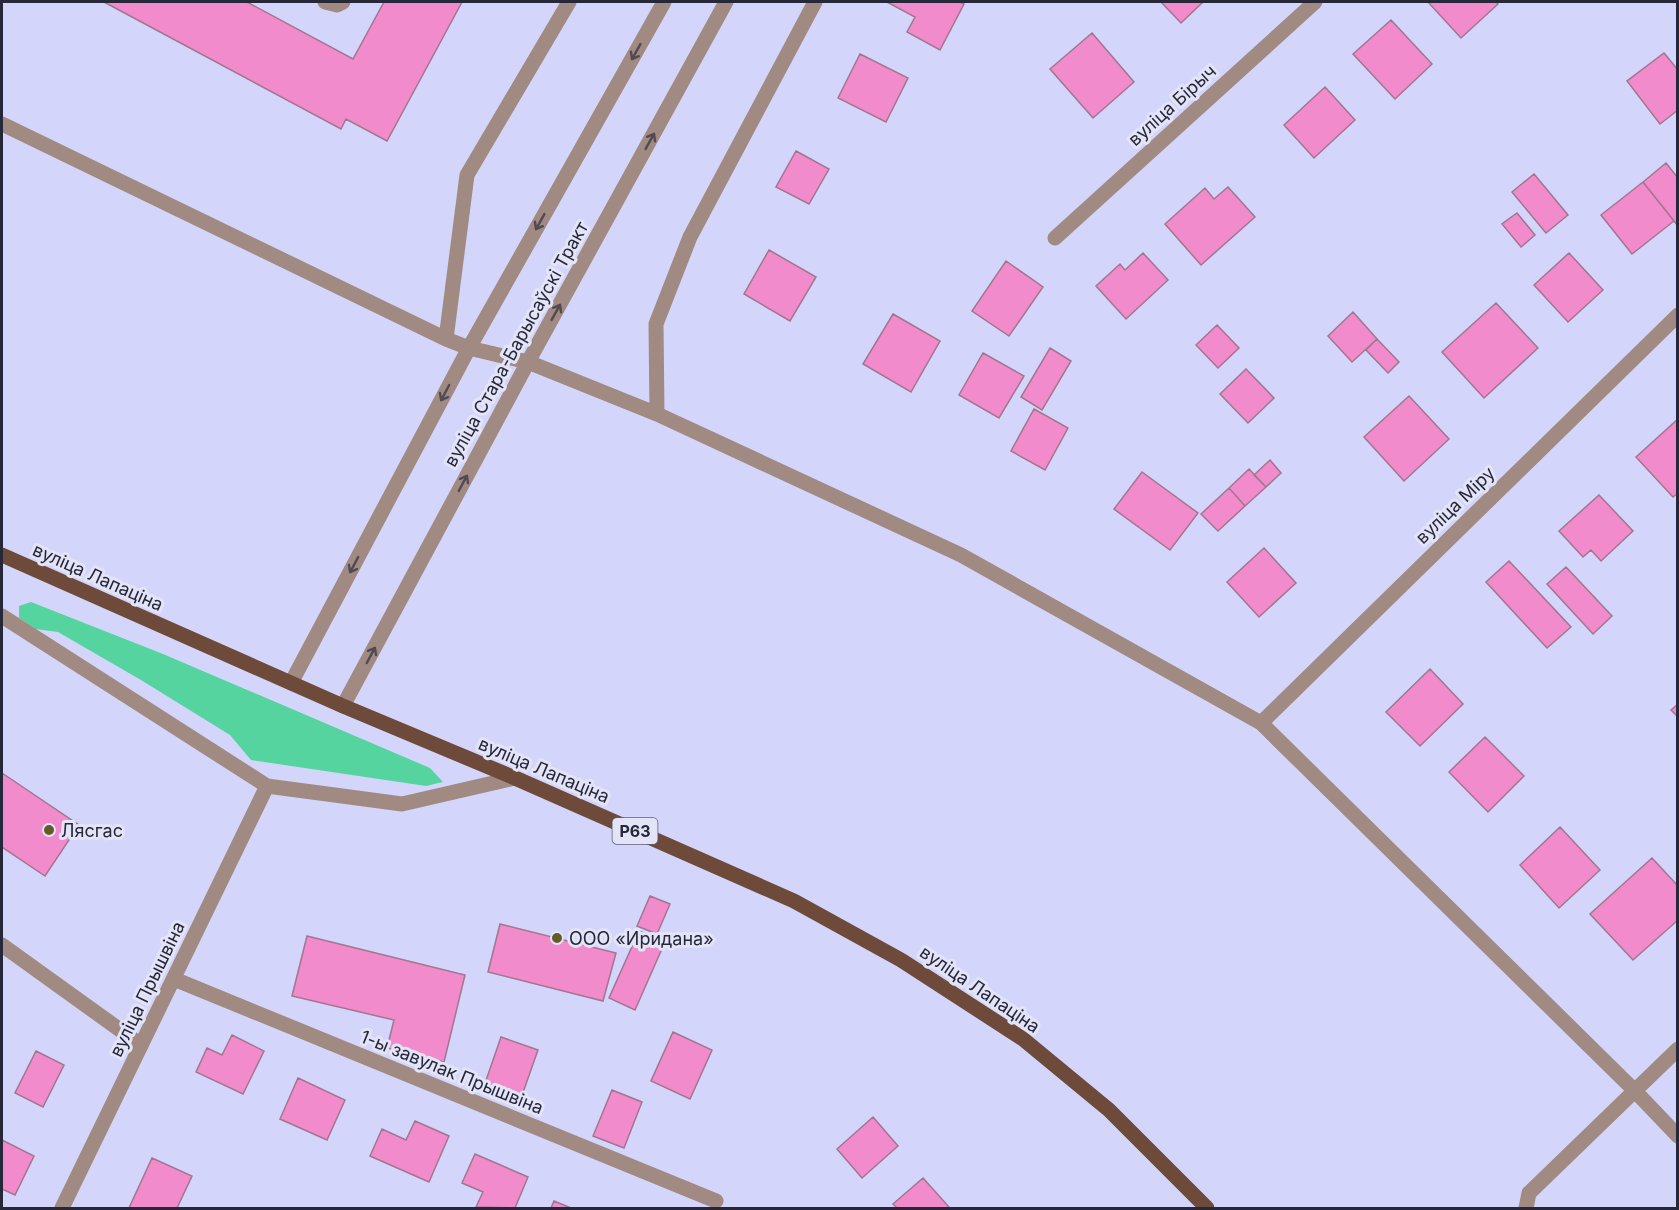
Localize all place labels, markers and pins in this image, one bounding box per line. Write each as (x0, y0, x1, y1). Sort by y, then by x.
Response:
place label: Лясгас (61, 820, 123, 841)
marker: Лясгас (42, 823, 56, 837)
place label: ООО «Иридана» (569, 928, 714, 949)
marker: ООО «Иридана» (550, 931, 564, 945)

